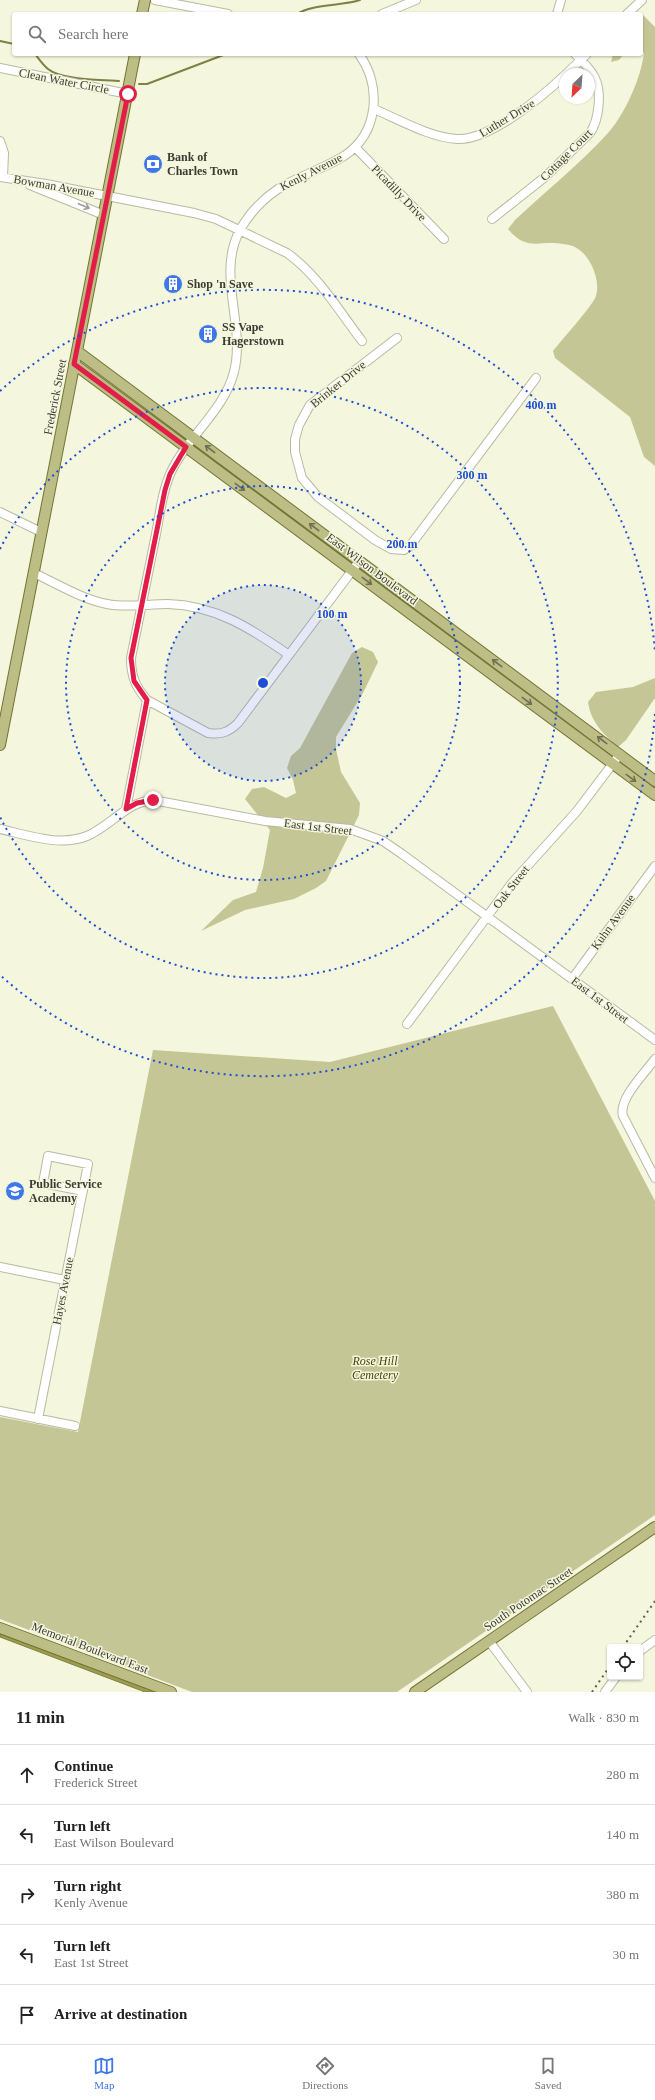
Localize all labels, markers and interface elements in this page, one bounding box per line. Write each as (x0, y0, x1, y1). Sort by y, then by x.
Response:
search box (12, 12, 643, 56)
icon: search (26, 23, 48, 45)
text: Search here (58, 26, 128, 42)
street label: Clean Water Circle (18, 65, 110, 97)
north arrow (559, 68, 595, 104)
route start (119, 85, 137, 103)
street label: Luther Drive (477, 96, 537, 140)
street label: Cottage Court (537, 126, 595, 184)
place label: Bank of Charles Town (167, 150, 238, 178)
street label: Kenly Avenue (277, 150, 345, 194)
bank icon: Bank of Charles Town (142, 153, 164, 175)
street label: Picadilly Drive (369, 162, 429, 224)
street label: Bowman Avenue (12, 172, 96, 200)
one-way arrow (77, 203, 89, 210)
building icon: Shop 'n Save (162, 273, 184, 295)
place label: Shop 'n Save (187, 277, 254, 291)
place label: SS Vape Hagerstown (222, 320, 284, 348)
building icon: SS Vape Hagerstown (197, 323, 219, 345)
street label: Frederick Street (41, 357, 69, 436)
street label: Brinker Drive (308, 357, 368, 411)
text: 400 m (526, 398, 557, 412)
one-way arrow (205, 445, 216, 453)
text: 300 m (457, 468, 488, 482)
one-way arrow (234, 483, 245, 491)
one-way arrow (309, 522, 320, 531)
street label: East Wilson Boulevard (324, 530, 420, 608)
text: 200 m (387, 537, 418, 551)
one-way arrow (361, 577, 372, 586)
text: 100 m (317, 607, 348, 621)
one-way arrow (492, 659, 503, 667)
centre of rings (256, 676, 270, 690)
one-way arrow (521, 697, 532, 705)
one-way arrow (596, 736, 607, 744)
one-way arrow (626, 774, 637, 782)
route end (144, 791, 162, 809)
street label: East 1st Street (283, 816, 354, 838)
street label: Oak Street (490, 862, 533, 911)
street label: Kuhn Avenue (588, 891, 638, 953)
street label: East 1st Street (568, 974, 632, 1027)
place label: Public Service Academy (29, 1177, 103, 1205)
school or university icon: Public Service Academy (4, 1180, 26, 1202)
street label: Hayes Avenue (50, 1256, 76, 1326)
park label: Rose Hill Cemetery (352, 1354, 399, 1382)
street label: South Potomac Street (481, 1564, 576, 1634)
street label: Memorial Boulevard East (30, 1619, 151, 1677)
map controls (607, 1644, 643, 1680)
button: locate (607, 1644, 643, 1680)
text: 11 min (16, 1708, 65, 1727)
text: Walk · 830 m (568, 1710, 639, 1725)
text: Continue (54, 1758, 113, 1774)
icon: ahead (16, 1764, 38, 1786)
text: 280 m (606, 1767, 639, 1782)
text: Frederick Street (54, 1775, 137, 1790)
text: Turn left (54, 1818, 111, 1834)
icon: left (16, 1824, 38, 1846)
text: 140 m (606, 1827, 639, 1842)
text: East Wilson Boulevard (54, 1835, 174, 1850)
text: Turn right (54, 1878, 121, 1894)
icon: right (16, 1884, 38, 1906)
text: 380 m (606, 1887, 639, 1902)
text: Kenly Avenue (54, 1895, 128, 1910)
text: Turn left (54, 1938, 111, 1954)
icon: left (16, 1944, 38, 1966)
text: 30 m (613, 1947, 639, 1962)
text: East 1st Street (54, 1955, 128, 1970)
icon: arrive (16, 2004, 38, 2026)
text: Arrive at destination (54, 2006, 187, 2022)
tab: Map (93, 2055, 115, 2091)
tab: Directions (302, 2055, 348, 2091)
tab: Saved (535, 2055, 562, 2091)

